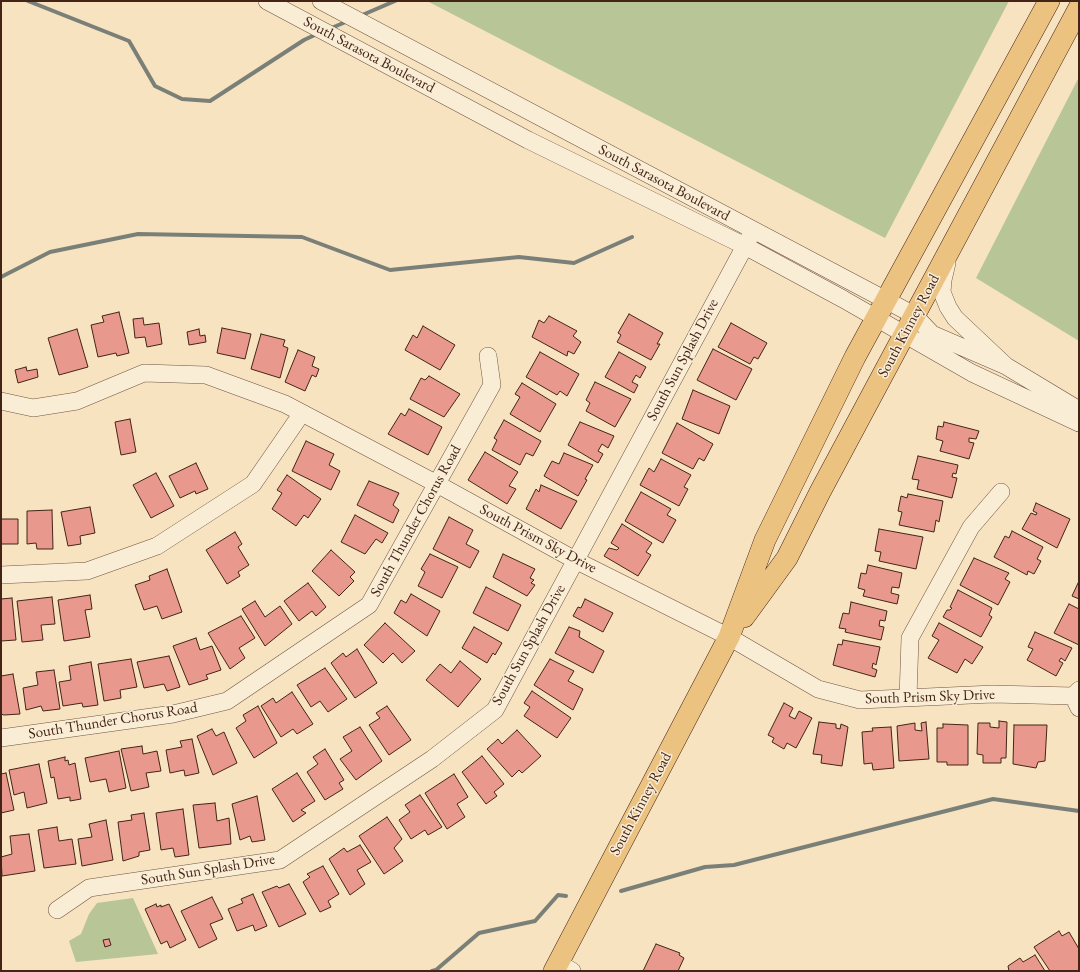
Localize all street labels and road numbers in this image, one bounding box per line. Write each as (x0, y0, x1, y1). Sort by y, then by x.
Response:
street label: South Sarasota Boulevard (300, 13, 438, 97)
street label: South Sarasota Boulevard (595, 141, 733, 225)
street label: South Kinney Road (874, 271, 944, 381)
street label: South Sun Splash Drive (643, 296, 723, 424)
street label: South Thunder Chorus Road (367, 442, 465, 600)
street label: South Prism Sky Drive (476, 501, 600, 577)
street label: South Sun Splash Drive (488, 581, 570, 709)
street label: South Prism Sky Drive (865, 686, 995, 708)
street label: South Thunder Chorus Road (27, 699, 199, 743)
street label: South Kinney Road (606, 749, 676, 859)
street label: South Sun Splash Drive (140, 851, 276, 889)

